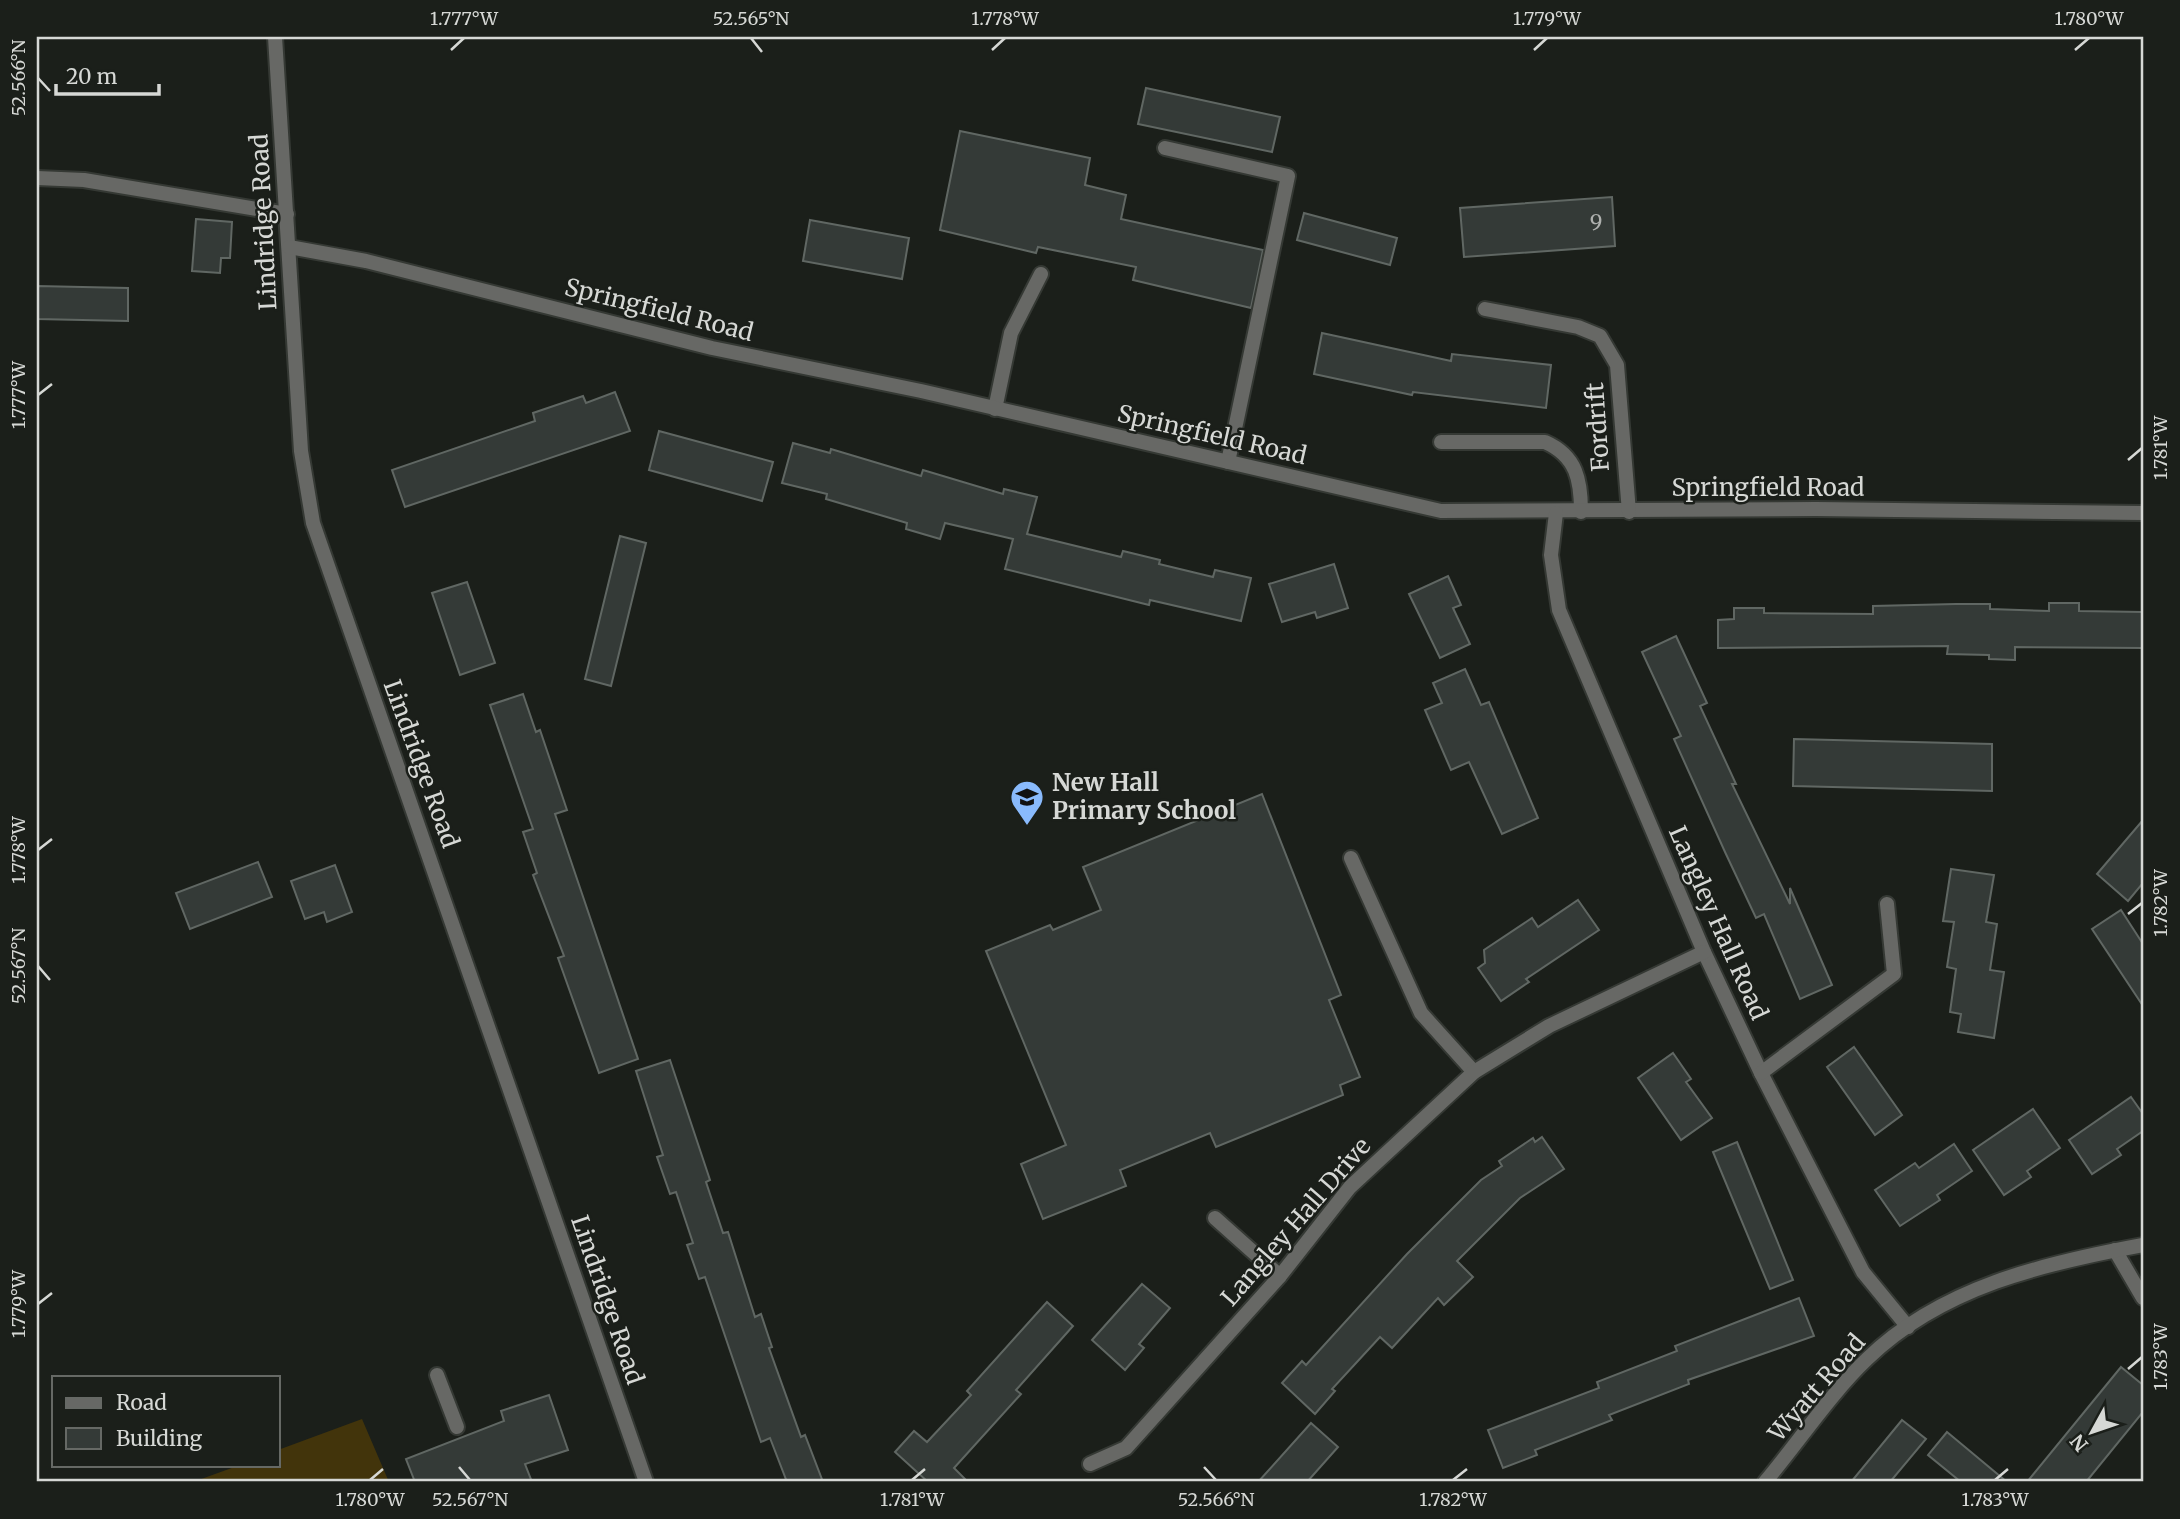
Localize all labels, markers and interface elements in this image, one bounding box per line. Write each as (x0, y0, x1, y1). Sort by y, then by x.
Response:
text: 1.777°W (430, 7, 499, 30)
text: 52.565°N (713, 7, 789, 30)
text: 1.778°W (971, 7, 1040, 30)
text: 1.779°W (1513, 7, 1582, 30)
text: 1.780°W (2055, 7, 2125, 30)
text: 52.566°N (7, 40, 30, 116)
scale bar (56, 52, 159, 96)
text: 20 m (66, 63, 118, 90)
street label: Lindridge Road (243, 133, 284, 311)
house number: 9 (1590, 209, 1602, 236)
street label: Springfield Road (562, 271, 757, 348)
text: 1.777°W (7, 360, 30, 429)
street label: Fordrift (1579, 381, 1616, 473)
street label: Springfield Road (1115, 398, 1310, 471)
text: 1.781°W (2149, 415, 2172, 480)
street label: Springfield Road (1671, 472, 1865, 503)
street label: Lindridge Road (377, 676, 466, 852)
place label: New Hall Primary School (1052, 767, 1236, 826)
school or university icon: New Hall Primary School (1008, 778, 1046, 827)
text: 1.778°W (7, 815, 30, 884)
street label: Langley Hall Road (1662, 821, 1775, 1025)
text: 1.782°W (2149, 868, 2172, 937)
text: 52.567°N (7, 928, 30, 1004)
street label: Langley Hall Drive (1214, 1131, 1377, 1312)
street label: Lindridge Road (564, 1211, 651, 1388)
text: 1.779°W (7, 1269, 30, 1338)
text: 1.783°W (2149, 1323, 2172, 1390)
street label: Wyatt Road (1761, 1327, 1872, 1449)
legend (52, 1376, 280, 1466)
text: Road (116, 1389, 167, 1416)
north arrow (2058, 1396, 2128, 1466)
text: Building (116, 1425, 203, 1452)
text: N (2065, 1429, 2093, 1456)
text: 1.780°W (336, 1488, 406, 1511)
text: 52.567°N (432, 1488, 508, 1511)
text: 1.781°W (880, 1488, 945, 1511)
text: 52.566°N (1178, 1488, 1254, 1511)
text: 1.782°W (1419, 1488, 1488, 1511)
text: 1.783°W (1962, 1488, 2029, 1511)

